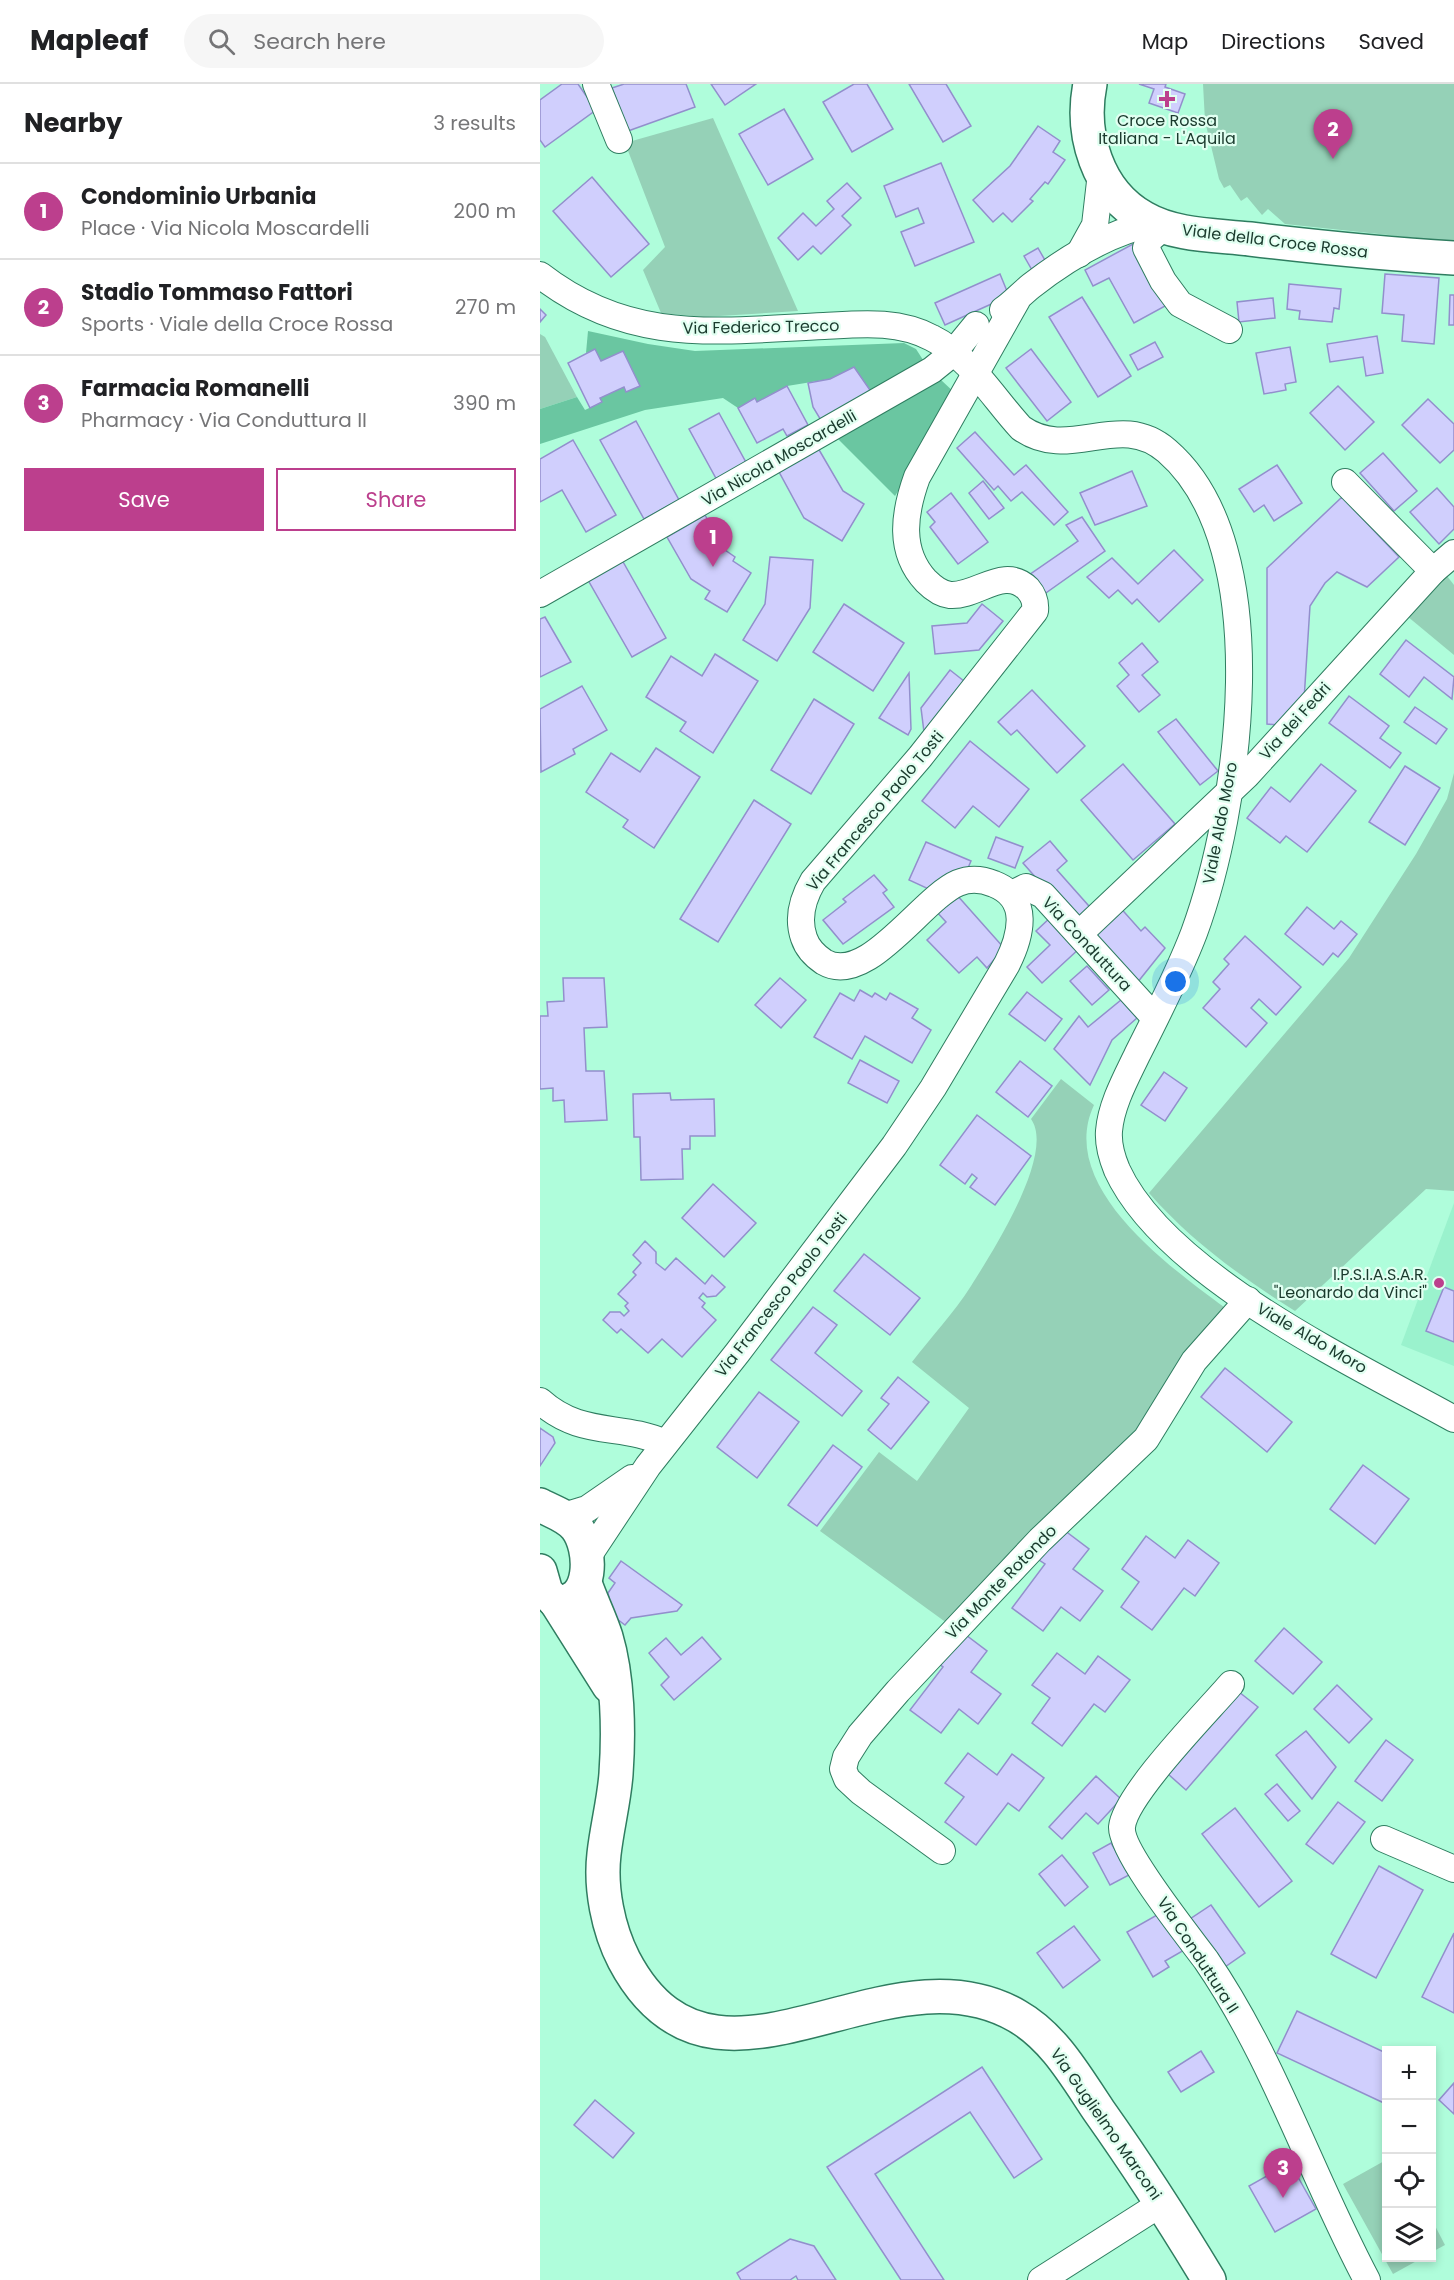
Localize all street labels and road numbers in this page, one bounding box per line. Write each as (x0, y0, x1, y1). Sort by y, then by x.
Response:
street label: Viale della Croce Rossa (1181, 218, 1369, 264)
street label: Via Federico Trecco (682, 314, 840, 340)
street label: Via Nicola Moscardelli (697, 404, 861, 512)
street label: Via dei Fedri (1254, 677, 1336, 765)
street label: Via Francesco Paolo Tosti (801, 726, 949, 896)
street label: Viale Aldo Moro (1197, 760, 1243, 886)
street label: Via Conduttura (1037, 891, 1137, 997)
street label: Via Francesco Paolo Tosti (709, 1208, 853, 1382)
street label: Viale Aldo Moro (1253, 1297, 1371, 1379)
street label: Via Monte Rotondo (940, 1520, 1062, 1644)
street label: Via Conduttura II (1152, 1892, 1244, 2018)
street label: Via Guglielmo Marconi (1045, 2043, 1167, 2205)

